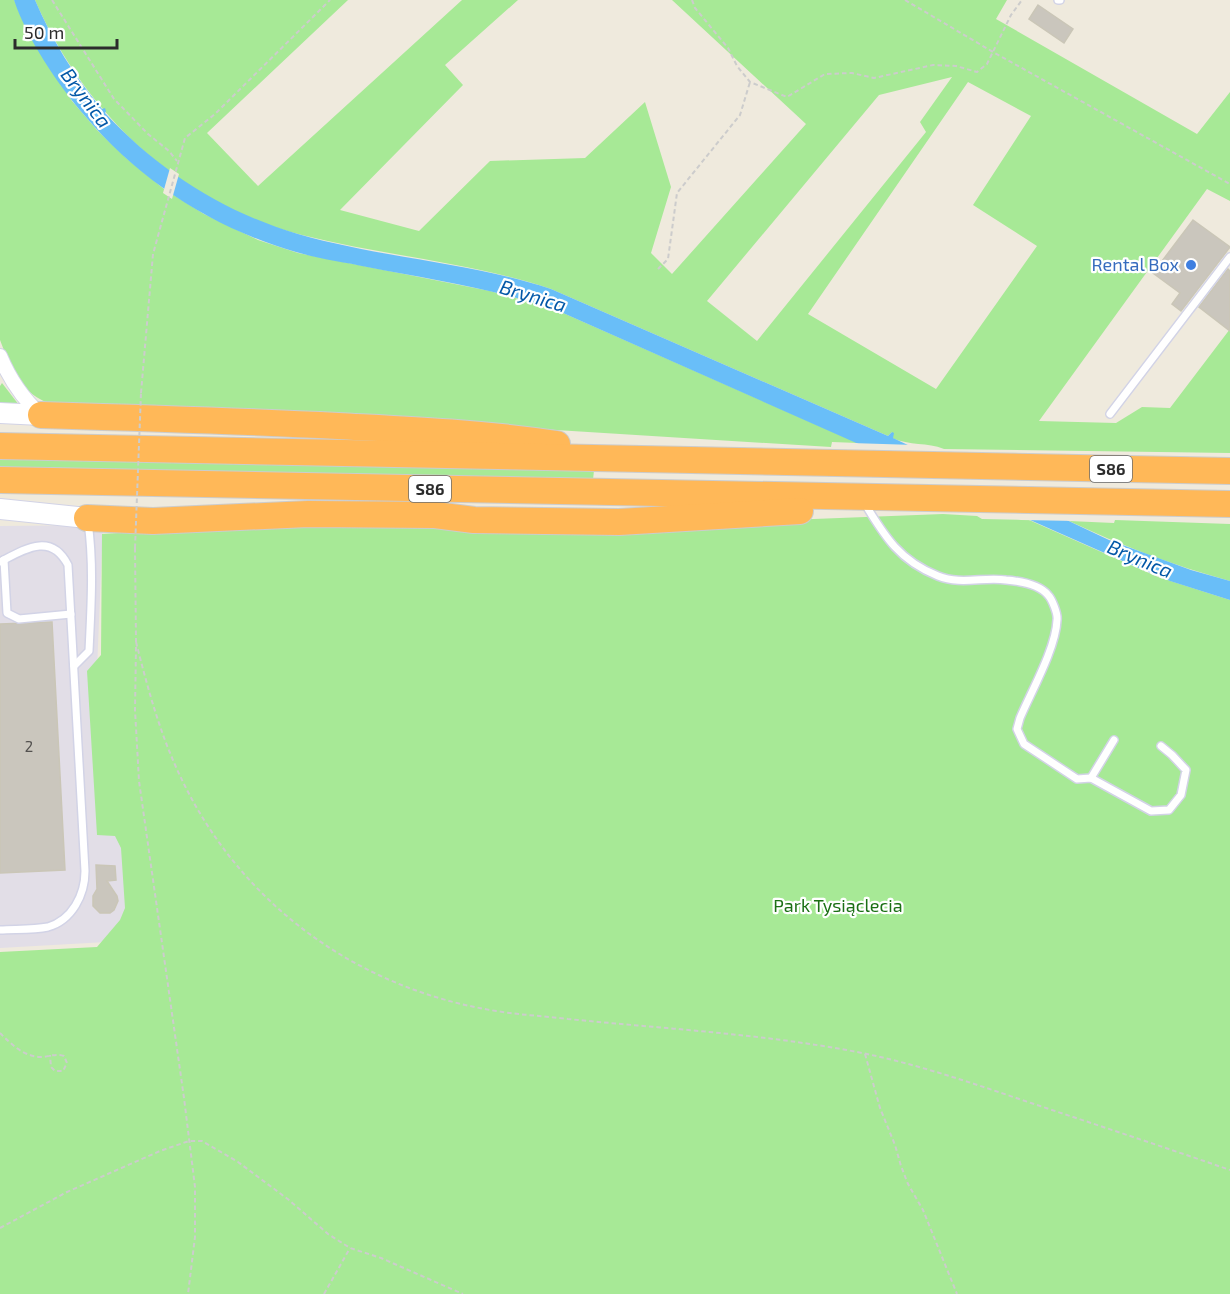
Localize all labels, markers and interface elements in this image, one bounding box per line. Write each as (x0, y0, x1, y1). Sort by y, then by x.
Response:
scale bar (15, 12, 117, 50)
text: 50 m (24, 21, 64, 43)
water label: Brynica (56, 63, 117, 133)
place label: Rental Box (1092, 253, 1179, 275)
marker: Rental Box (1184, 258, 1198, 272)
water label: Brynica (497, 274, 570, 318)
road number: S86 (1090, 456, 1132, 482)
road number: S86 (409, 476, 451, 502)
water label: Brynica (1104, 534, 1177, 583)
house number: 2 (25, 737, 33, 755)
park label: Park Tysiąclecia (773, 894, 903, 916)

